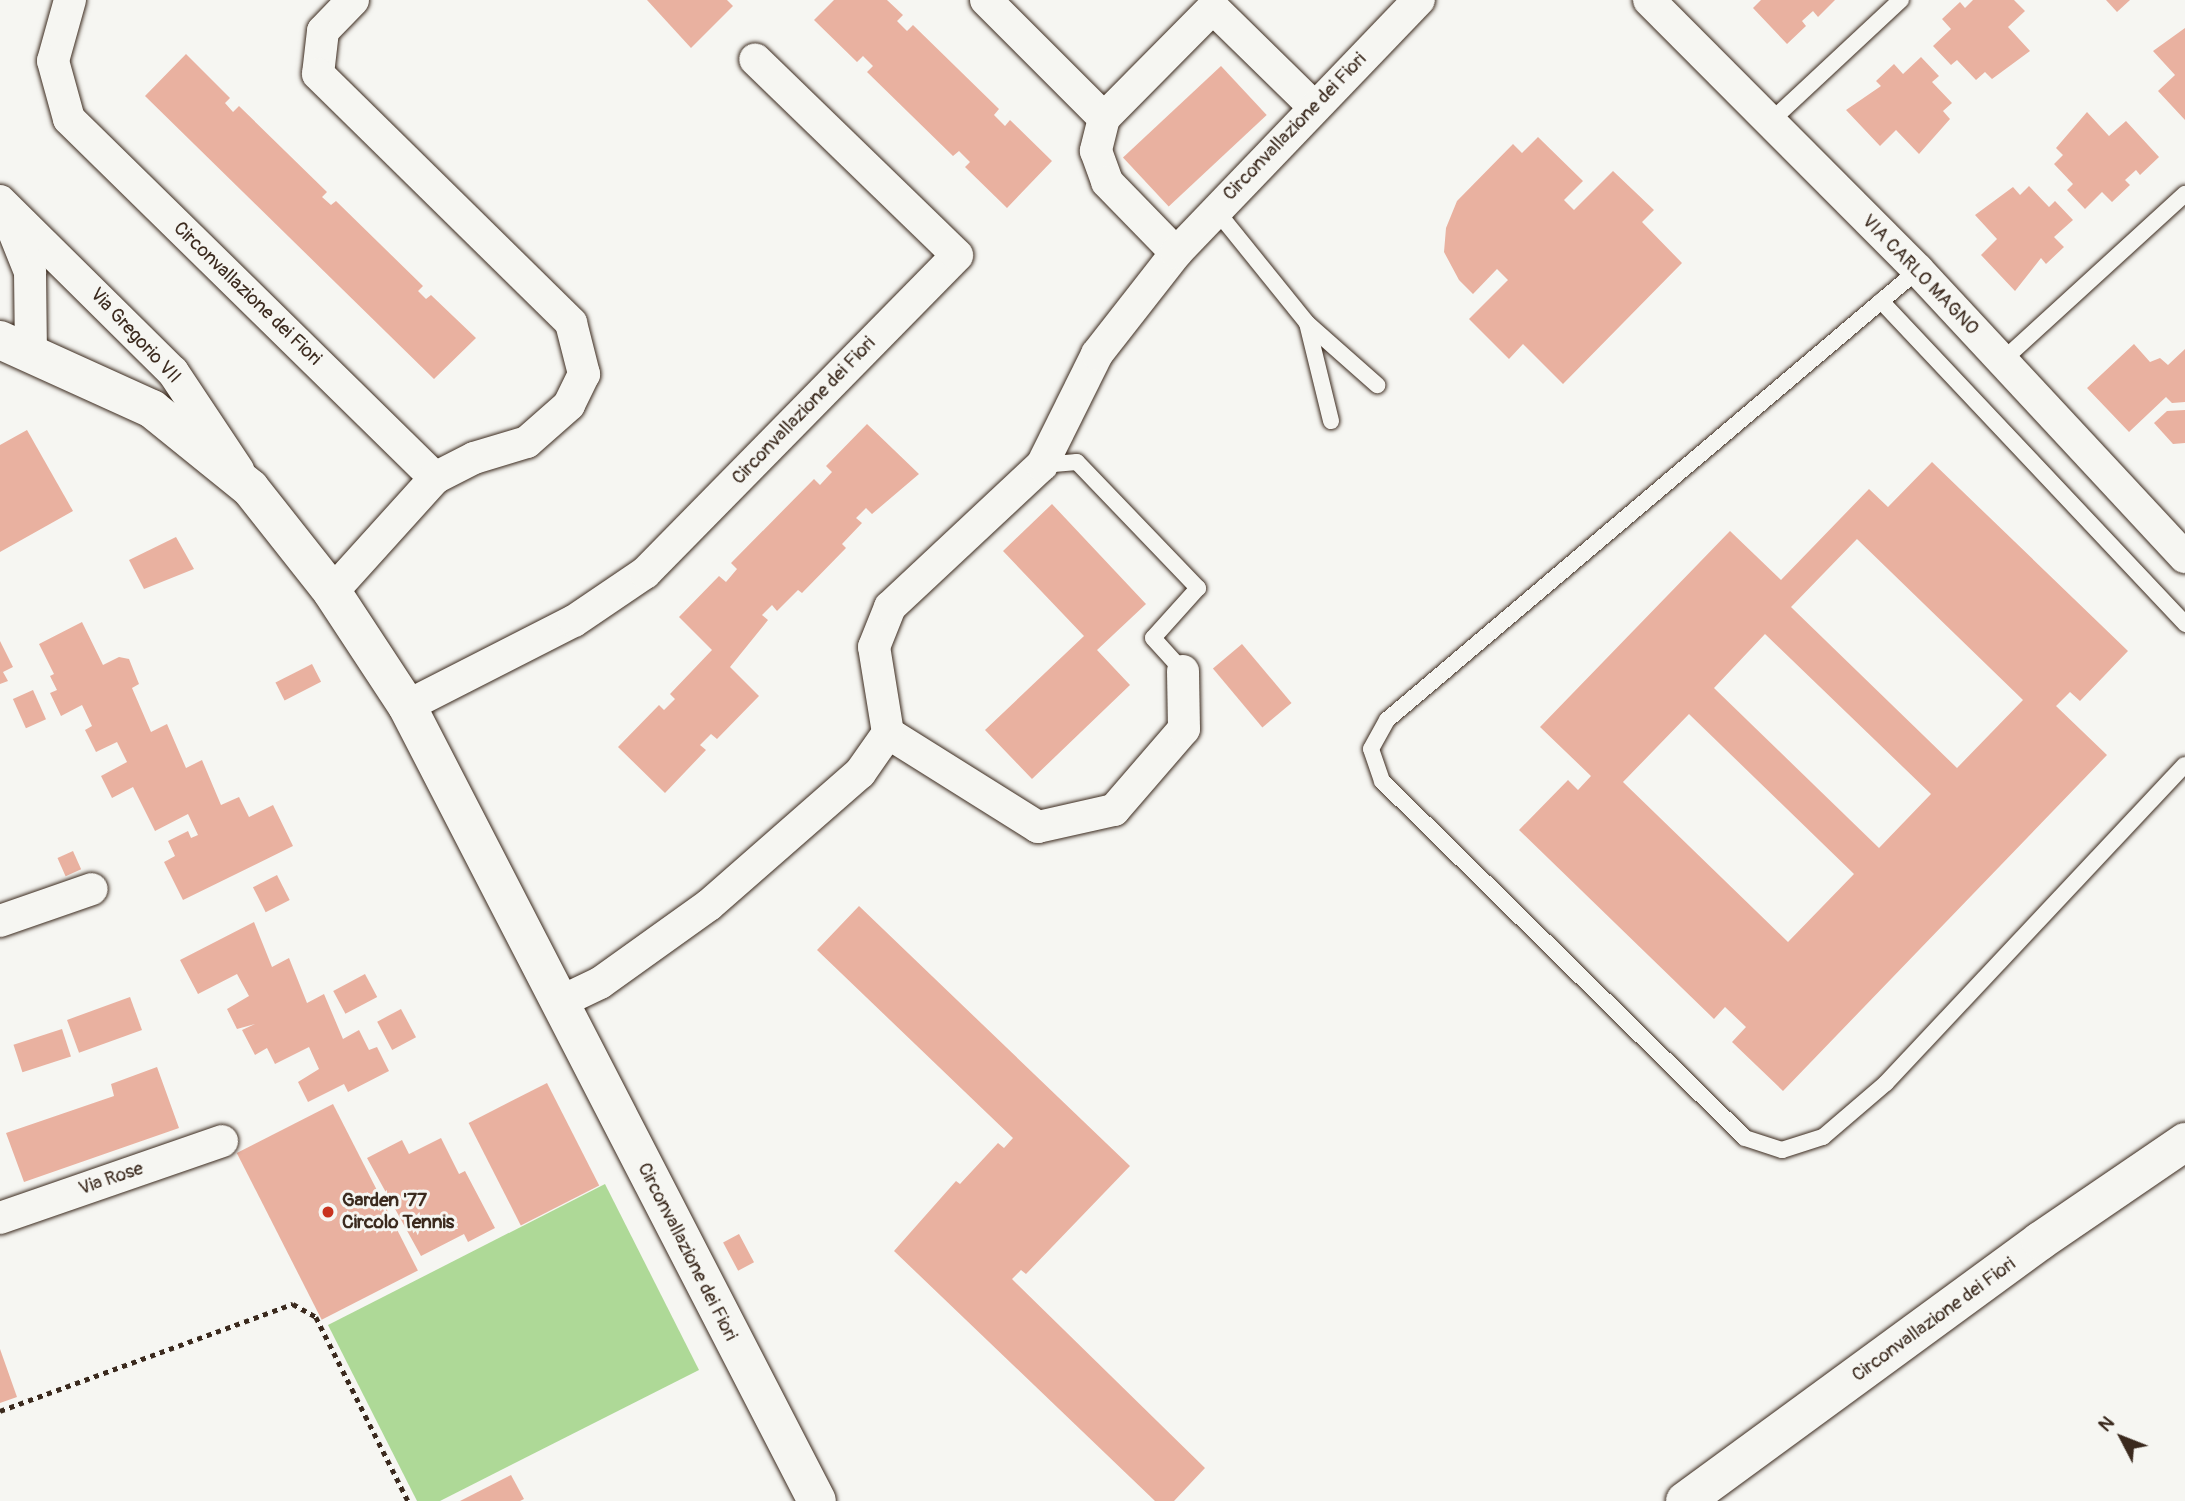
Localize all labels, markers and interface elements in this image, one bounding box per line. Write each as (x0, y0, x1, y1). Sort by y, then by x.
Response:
street label: Circonvallazione dei Fiori (1218, 48, 1372, 206)
street label: VIA CARLO MAGNO (1857, 210, 1983, 340)
street label: Circonvallazione dei Fiori (168, 217, 326, 371)
street label: Via Gregorio VII (85, 283, 185, 389)
street label: Circonvallazione dei Fiori (727, 332, 881, 490)
street label: Via Rose (76, 1157, 146, 1201)
street label: Circonvallazione dei Fiori (632, 1159, 742, 1345)
place label: Garden '77 Circolo Tennis (342, 1190, 454, 1234)
marker: Garden '77 Circolo Tennis (320, 1204, 336, 1220)
street label: Circonvallazione dei Fiori (1848, 1253, 2020, 1387)
north arrow (2087, 1403, 2157, 1473)
text: N (2093, 1411, 2120, 1437)

